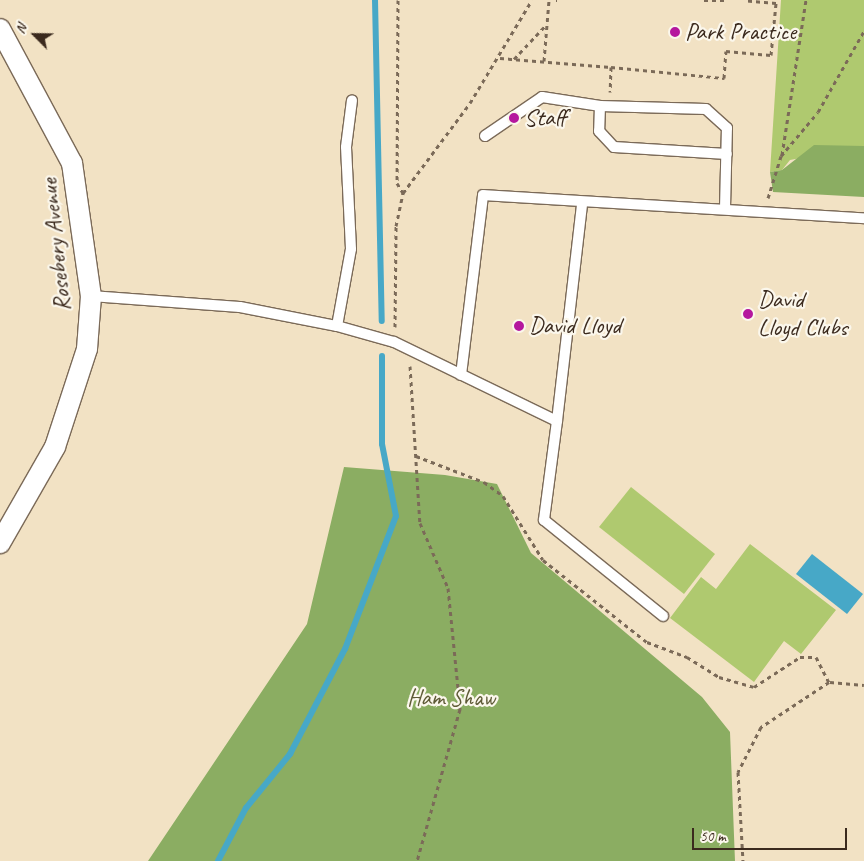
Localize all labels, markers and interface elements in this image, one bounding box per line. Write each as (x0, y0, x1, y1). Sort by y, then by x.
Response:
north arrow (10, 10, 60, 60)
place label: Park Practice (685, 18, 796, 46)
text: N (11, 22, 30, 36)
marker: Park Practice (669, 26, 681, 38)
place label: Staff (524, 104, 567, 132)
marker: Staff (508, 112, 520, 124)
street label: Rosebery Avenue (35, 177, 77, 313)
place label: David Lloyd Clubs (758, 286, 847, 342)
marker: David Lloyd Clubs (742, 308, 754, 320)
place label: David Lloyd (529, 312, 621, 340)
marker: David Lloyd (513, 320, 525, 332)
park label: Ham Shaw (406, 684, 496, 712)
scale bar (694, 818, 849, 850)
text: 50 m (700, 827, 726, 846)

